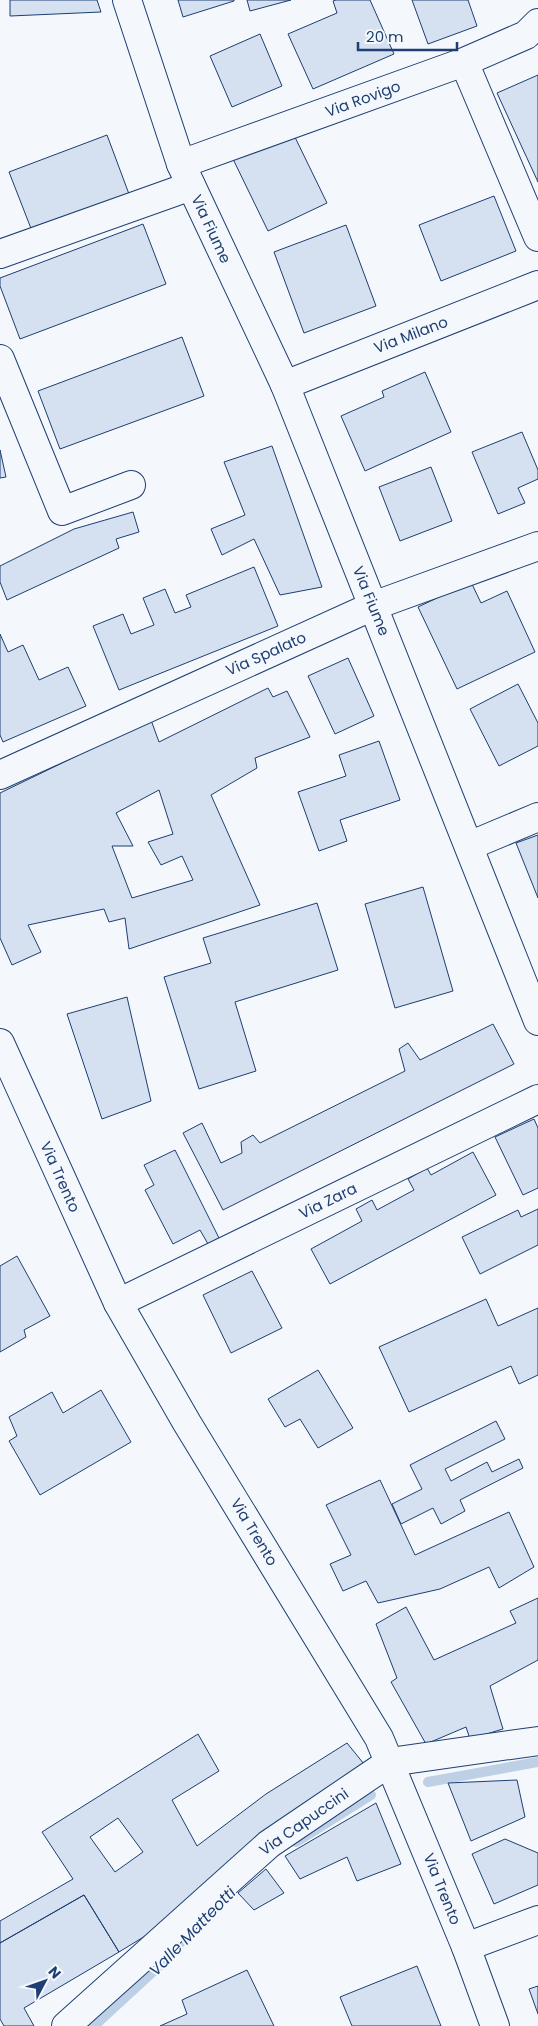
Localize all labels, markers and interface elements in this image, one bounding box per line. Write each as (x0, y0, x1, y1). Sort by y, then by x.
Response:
scale bar (358, 20, 457, 52)
text: 20 m (366, 26, 404, 47)
street label: Via Rovigo (322, 75, 403, 122)
street label: Via Fiume (186, 191, 237, 267)
street label: Via Milano (371, 311, 451, 358)
street label: Via Fiume (348, 563, 395, 639)
street label: Via Spalato (222, 626, 309, 681)
street label: Via Trento (35, 1138, 85, 1216)
street label: Via Zara (295, 1178, 360, 1224)
street label: Via Trento (226, 1494, 283, 1570)
street label: Via Capuccini (255, 1783, 353, 1860)
street label: Via Trento (419, 1850, 466, 1928)
water label: Valle Matteotti (144, 1881, 242, 1981)
north arrow (20, 1956, 70, 2006)
text: N (44, 1962, 66, 1983)

